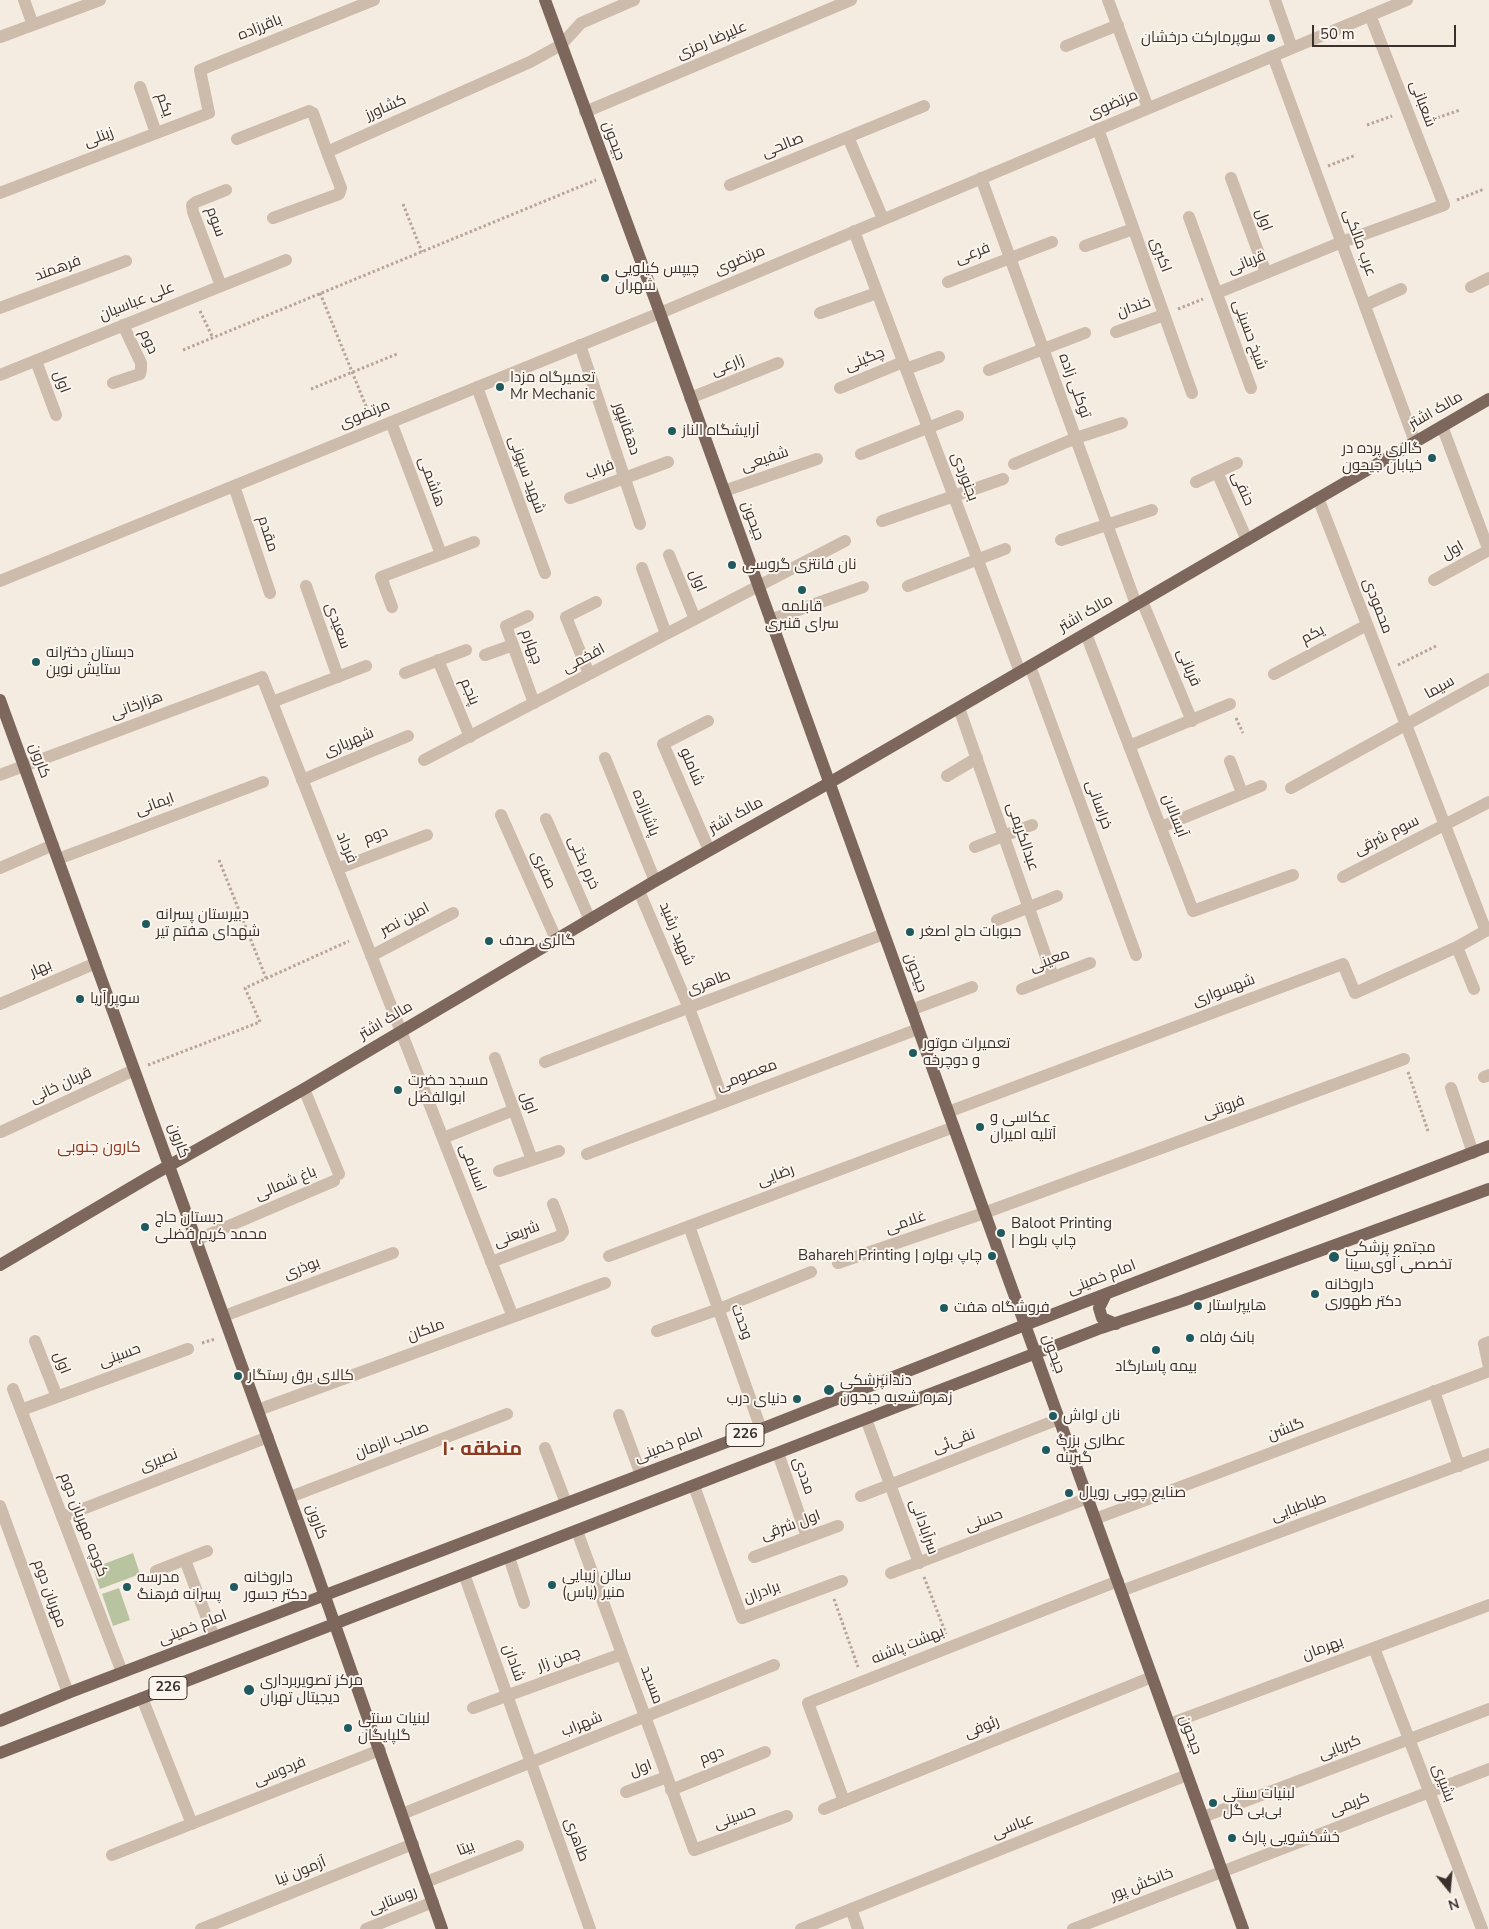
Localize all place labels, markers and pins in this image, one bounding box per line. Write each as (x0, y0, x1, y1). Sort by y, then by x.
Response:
place label: سوپرمارکت درخشان (1141, 29, 1261, 47)
marker: سوپرمارکت درخشان (1265, 32, 1277, 44)
place label: چیپس کیلویی شهران (615, 260, 699, 295)
marker: چیپس کیلویی شهران (599, 272, 611, 284)
place label: تعمیرگاه مزدا Mr Mechanic (510, 369, 595, 404)
marker: تعمیرگاه مزدا Mr Mechanic (494, 381, 506, 393)
place label: آرایشگاه الناز (682, 422, 760, 440)
marker: آرایشگاه الناز (666, 425, 678, 437)
place label: گالری پرده در خیابان جیحون (1342, 440, 1422, 475)
marker: گالری پرده در خیابان جیحون (1426, 452, 1438, 464)
place label: نان فانتزی گروسی (742, 556, 856, 574)
marker: نان فانتزی گروسی (726, 559, 738, 571)
marker: قابلمه سرای قنبری (796, 584, 808, 596)
place label: قابلمه سرای قنبری (765, 598, 839, 633)
place label: دبستان دخترانه ستایش نوین (46, 644, 134, 679)
marker: دبستان دخترانه ستایش نوین (30, 656, 42, 668)
place label: دبیرستان پسرانه شهدای هفتم تیر (156, 906, 260, 941)
marker: دبیرستان پسرانه شهدای هفتم تیر (140, 918, 152, 930)
place label: حبوبات حاج اصغر (920, 923, 1021, 941)
marker: حبوبات حاج اصغر (904, 926, 916, 938)
place label: گالری صدف (499, 932, 575, 950)
marker: گالری صدف (483, 935, 495, 947)
place label: سوپر آریا (90, 990, 140, 1008)
marker: سوپر آریا (74, 993, 86, 1005)
place label: تعمیرات موتور و دوچرخه (923, 1035, 1010, 1070)
marker: تعمیرات موتور و دوچرخه (907, 1047, 919, 1059)
place label: مسجد حضرت ابوالفضل (408, 1072, 488, 1107)
marker: مسجد حضرت ابوالفضل (392, 1084, 404, 1096)
place label: عکاسی و آتلیه امیران (990, 1109, 1056, 1144)
marker: عکاسی و آتلیه امیران (974, 1121, 986, 1133)
place label: دبستان حاج محمد کریم فضلی (155, 1209, 267, 1244)
place label: Baloot Printing | چاپ بلوط (1011, 1215, 1112, 1250)
marker: دبستان حاج محمد کریم فضلی (139, 1221, 151, 1233)
marker: Baloot Printing | چاپ بلوط (995, 1227, 1007, 1239)
place label: مجتمع پزشکی تخصصی آوی‌سینا (1345, 1239, 1452, 1274)
place label: Bahareh Printing | چاپ بهاره (798, 1247, 982, 1265)
marker: Bahareh Printing | چاپ بهاره (986, 1250, 998, 1262)
marker: مجتمع پزشکی تخصصی آوی‌سینا (1327, 1250, 1341, 1264)
place label: داروخانه دکتر طهوری (1325, 1276, 1401, 1311)
marker: داروخانه دکتر طهوری (1309, 1288, 1321, 1300)
place label: هایپراستار (1208, 1297, 1266, 1315)
place label: فروشگاه هفت (954, 1299, 1050, 1317)
marker: هایپراستار (1192, 1300, 1204, 1312)
marker: فروشگاه هفت (938, 1302, 950, 1314)
place label: بانک رفاه (1200, 1329, 1255, 1347)
marker: بانک رفاه (1184, 1332, 1196, 1344)
marker: بیمه پاسارگاد (1150, 1344, 1162, 1356)
place label: بیمه پاسارگاد (1115, 1358, 1197, 1376)
place label: کالای برق رستگار (248, 1367, 354, 1385)
marker: کالای برق رستگار (232, 1370, 244, 1382)
place label: دندانپزشکی زهره شعبه جیحون (840, 1372, 952, 1407)
marker: دندانپزشکی زهره شعبه جیحون (822, 1383, 836, 1397)
place label: دنیای درب (727, 1390, 787, 1408)
marker: دنیای درب (791, 1393, 803, 1405)
place label: نان لواش (1063, 1407, 1120, 1425)
marker: نان لواش (1047, 1410, 1059, 1422)
place label: عطاری بزرگ گبرینه (1056, 1432, 1126, 1467)
marker: عطاری بزرگ گبرینه (1040, 1444, 1052, 1456)
place label: صنایع چوبی رویال (1079, 1484, 1186, 1502)
marker: صنایع چوبی رویال (1063, 1487, 1075, 1499)
place label: سالن زیبایی منیر (یاس) (562, 1567, 631, 1602)
place label: مدرسه پسرانه فرهنگ (137, 1569, 221, 1604)
place label: داروخانه دکتر جسور (244, 1569, 307, 1604)
marker: سالن زیبایی منیر (یاس) (546, 1579, 558, 1591)
marker: مدرسه پسرانه فرهنگ (121, 1581, 133, 1593)
marker: داروخانه دکتر جسور (228, 1581, 240, 1593)
place label: مرکز تصویربرداری دیجیتال تهران (260, 1672, 363, 1707)
marker: مرکز تصویربرداری دیجیتال تهران (242, 1683, 256, 1697)
place label: لبنیات سنتی گلپایگان (358, 1710, 430, 1745)
marker: لبنیات سنتی گلپایگان (342, 1722, 354, 1734)
place label: لبنیات سنتی بی‌بی گل (1223, 1785, 1295, 1820)
marker: لبنیات سنتی بی‌بی گل (1207, 1797, 1219, 1809)
place label: خشکشویی پارک (1242, 1829, 1340, 1847)
marker: خشکشویی پارک (1226, 1832, 1238, 1844)

